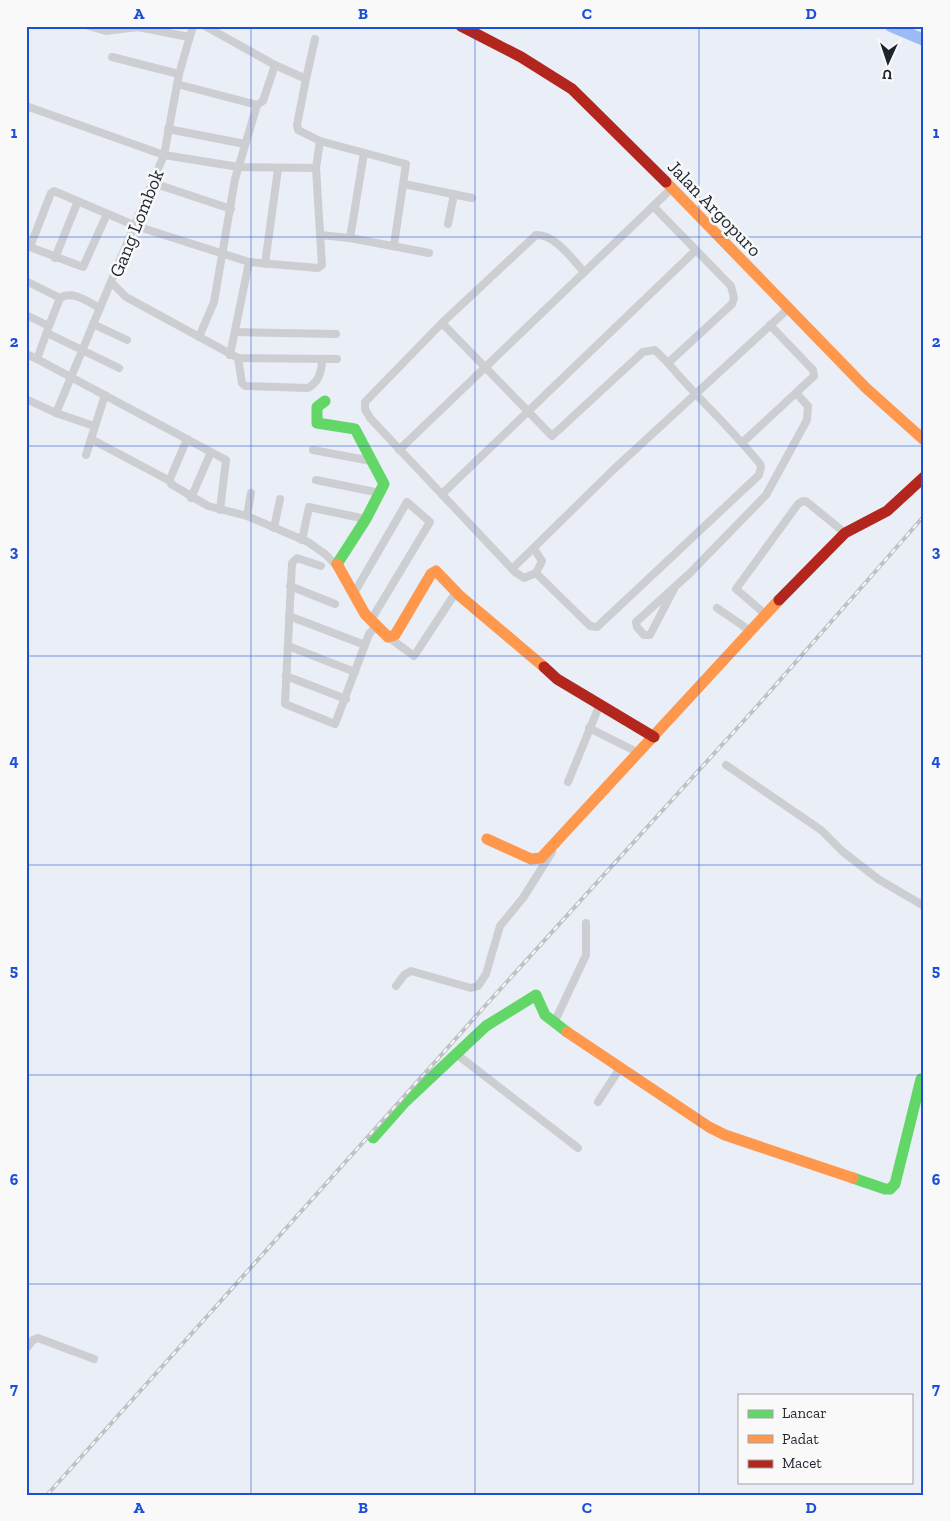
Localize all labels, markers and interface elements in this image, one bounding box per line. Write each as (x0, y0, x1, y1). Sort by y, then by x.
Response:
text: A (134, 4, 145, 23)
text: B (358, 4, 368, 23)
text: C (582, 4, 592, 23)
text: D (805, 4, 817, 23)
north arrow (862, 38, 912, 88)
text: U (882, 66, 893, 83)
text: 1 (11, 123, 18, 142)
text: 1 (933, 123, 940, 142)
street label: Jalan Argopuro (663, 155, 767, 262)
street label: Gang Lombok (104, 166, 169, 280)
text: 2 (10, 332, 19, 351)
text: 2 (932, 332, 941, 351)
text: 3 (10, 542, 19, 561)
text: 3 (932, 542, 941, 561)
text: 4 (9, 751, 19, 770)
text: 4 (931, 751, 941, 770)
text: 5 (10, 961, 18, 980)
text: 5 (932, 961, 940, 980)
text: 6 (10, 1170, 19, 1189)
text: 6 (932, 1170, 941, 1189)
text: 7 (10, 1379, 18, 1398)
text: 7 (932, 1379, 940, 1398)
legend (738, 1394, 912, 1484)
text: Lancar (782, 1404, 827, 1422)
text: Padat (782, 1430, 819, 1448)
text: Macet (782, 1454, 822, 1472)
text: A (134, 1498, 145, 1517)
text: B (358, 1498, 368, 1517)
text: C (582, 1498, 592, 1517)
text: D (805, 1498, 817, 1517)

